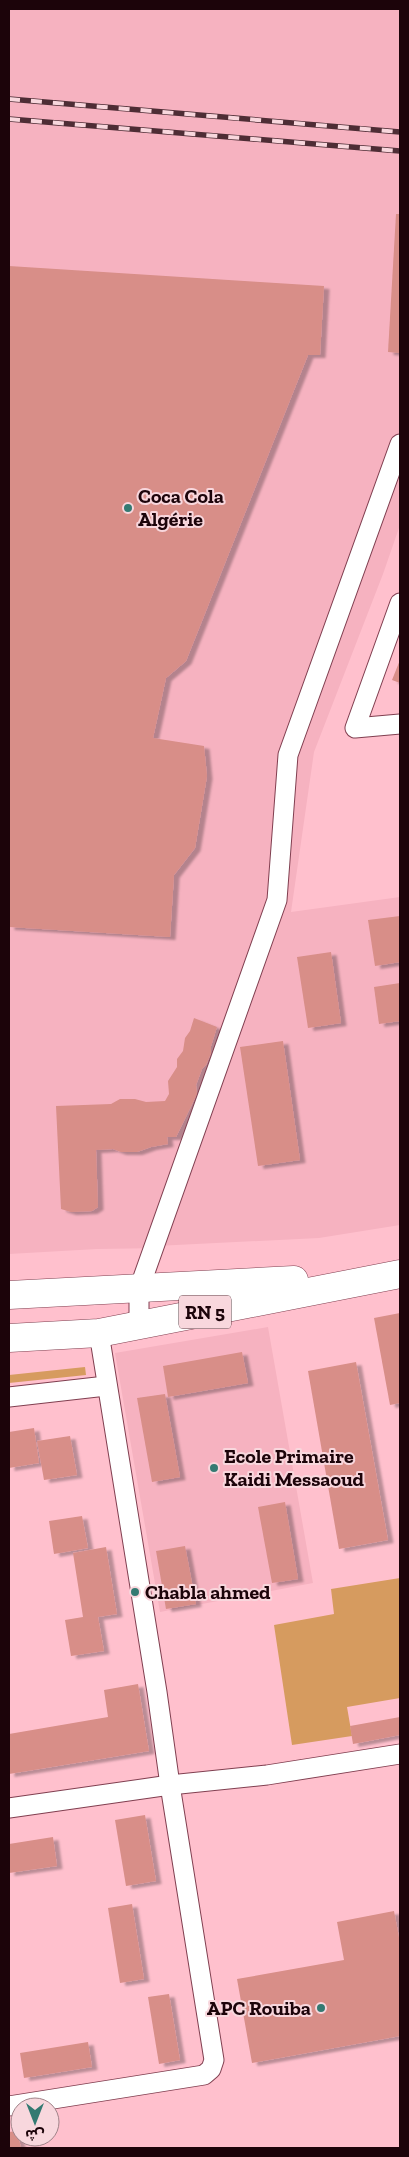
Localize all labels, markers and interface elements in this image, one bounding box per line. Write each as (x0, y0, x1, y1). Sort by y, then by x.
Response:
place label: Coca Cola Algérie (138, 484, 224, 531)
marker: Coca Cola Algérie (122, 502, 134, 514)
road number: RN 5 (179, 1295, 231, 1328)
place label: Ecole Primaire Kaidi Messaoud (224, 1444, 365, 1491)
marker: Ecole Primaire Kaidi Messaoud (208, 1462, 220, 1474)
place label: Chabla ahmed (145, 1580, 271, 1604)
marker: Chabla ahmed (129, 1586, 141, 1598)
place label: APC Rouiba (207, 1996, 311, 2020)
marker: APC Rouiba (315, 2002, 327, 2014)
north arrow (10, 2097, 60, 2147)
text: ش (25, 2126, 45, 2143)

